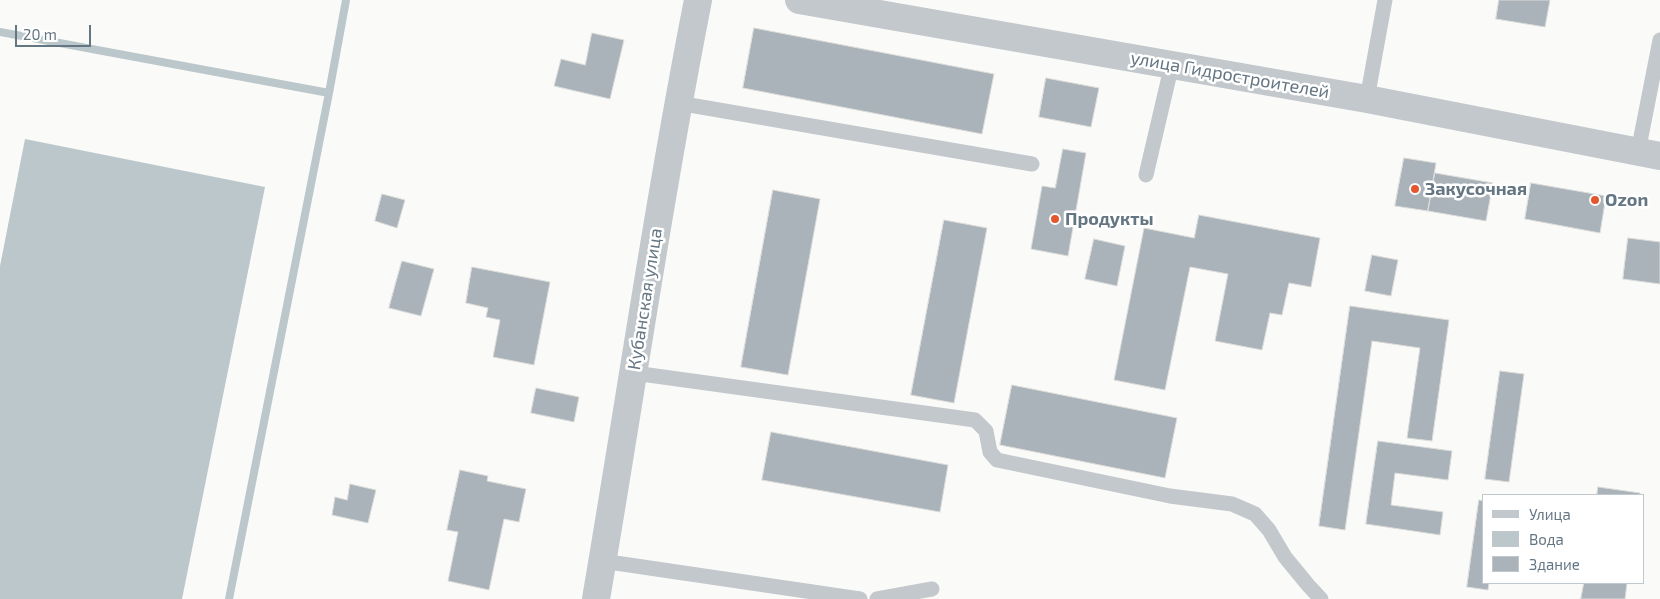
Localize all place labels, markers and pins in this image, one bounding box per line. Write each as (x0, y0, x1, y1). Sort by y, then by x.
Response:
place label: Закусочная (1425, 178, 1527, 200)
marker: Закусочная (1409, 183, 1421, 195)
place label: Ozon (1605, 189, 1648, 211)
marker: Ozon (1589, 194, 1601, 206)
place label: Продукты (1065, 208, 1153, 230)
marker: Продукты (1049, 213, 1061, 225)

